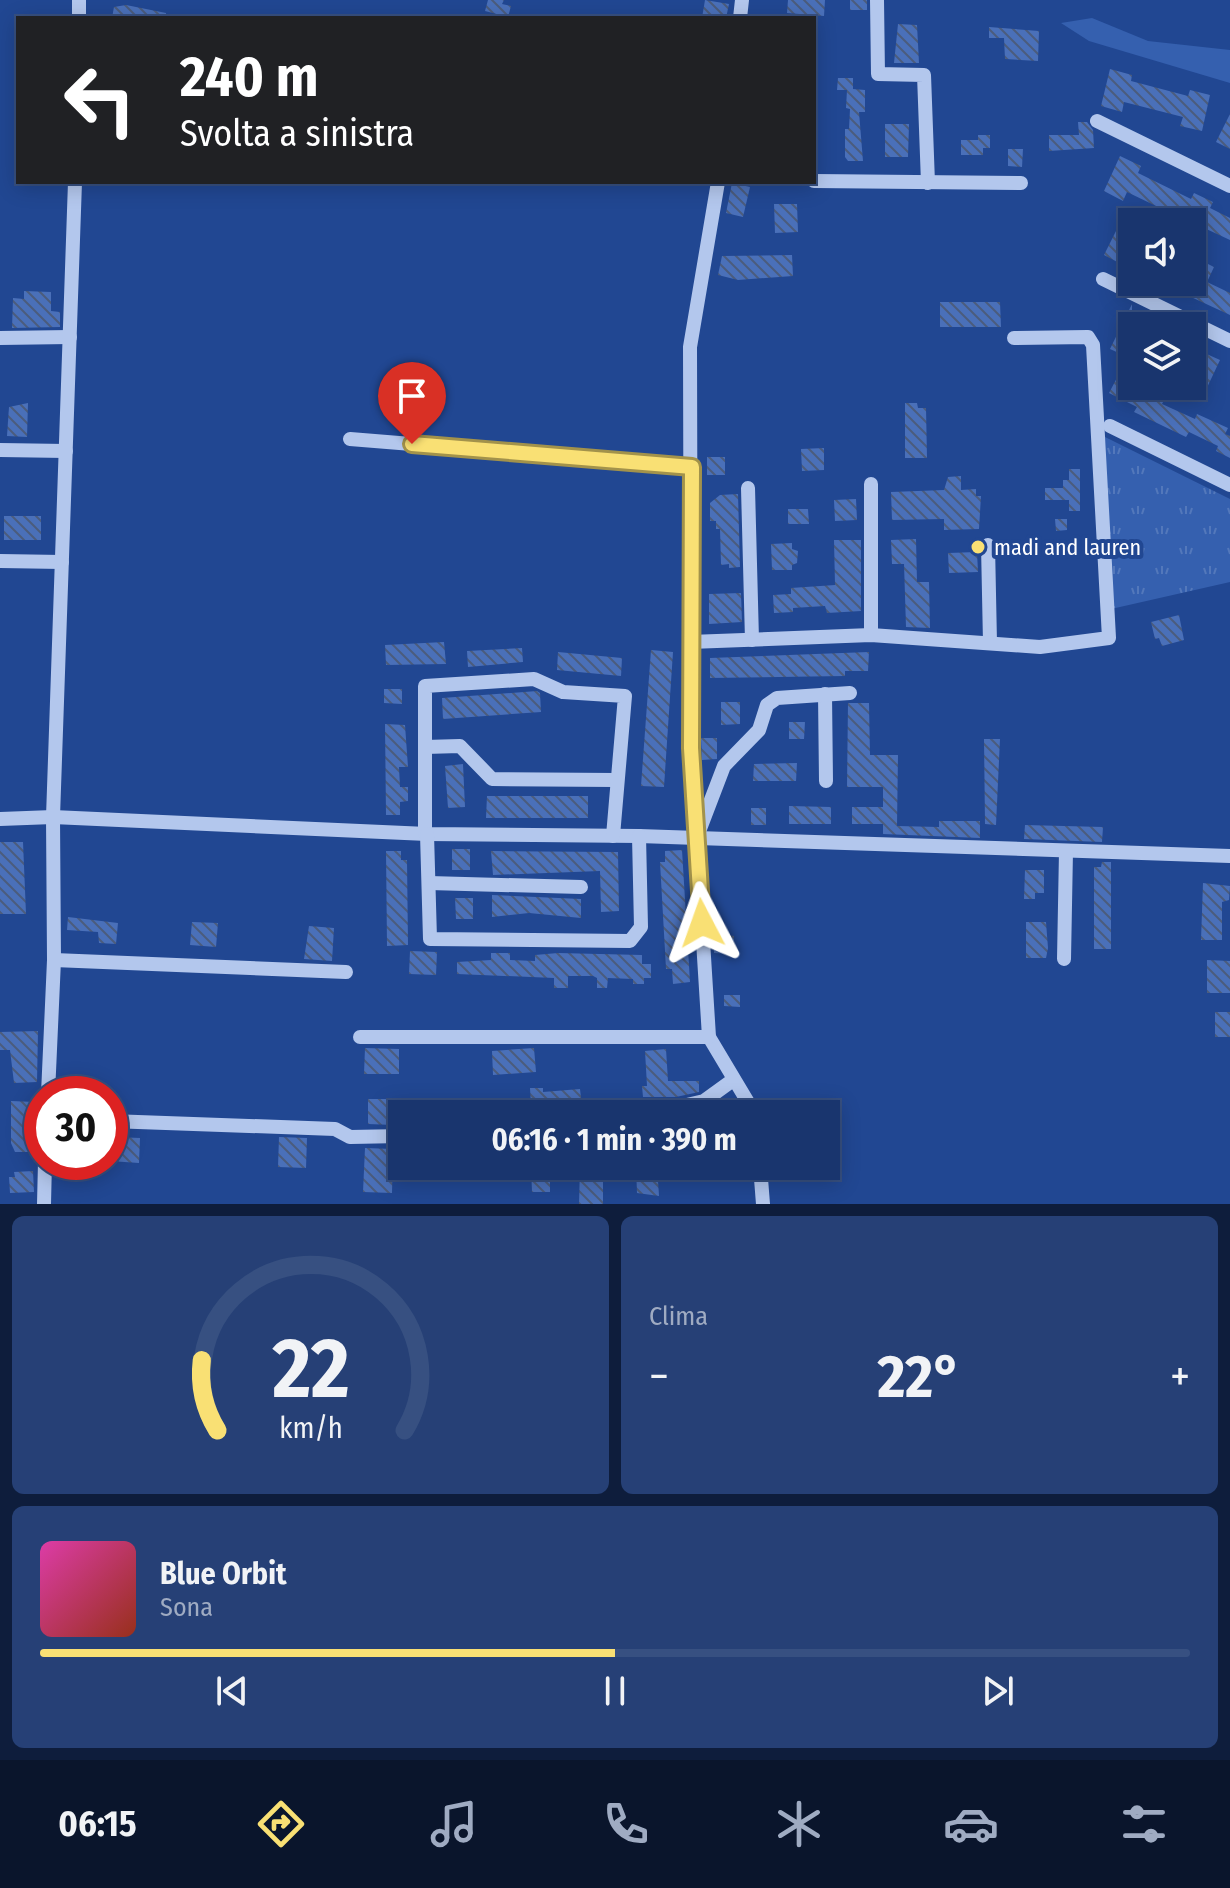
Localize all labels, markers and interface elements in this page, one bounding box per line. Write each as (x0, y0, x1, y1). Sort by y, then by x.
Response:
text: 240 m (180, 44, 319, 111)
icon: left (48, 48, 152, 152)
text: Svolta a sinistra (180, 112, 414, 156)
map controls (1118, 208, 1206, 400)
button: sound (1118, 208, 1206, 296)
button: layers (1118, 312, 1206, 400)
pin (378, 362, 446, 444)
icon: arrive (390, 374, 434, 418)
place label: madi and lauren (994, 534, 1141, 561)
marker: madi and lauren (969, 538, 987, 556)
position arrow (660, 881, 744, 965)
speed limit sign: 30 (24, 1076, 128, 1180)
text: 06:16 · 1 min · 390 m (491, 1122, 737, 1158)
text: Clima (649, 1301, 708, 1332)
text: 22 (271, 1319, 349, 1419)
text: 22° (878, 1341, 961, 1413)
text: − (649, 1350, 669, 1403)
text: + (1170, 1350, 1190, 1403)
text: km/h (279, 1411, 342, 1446)
text: Blue Orbit (160, 1556, 286, 1592)
text: Sona (160, 1592, 213, 1623)
icon: previous (210, 1669, 254, 1713)
icon: pause (593, 1669, 637, 1713)
icon: next (976, 1669, 1020, 1713)
icon: directions (253, 1796, 309, 1852)
icon: music (426, 1796, 482, 1852)
icon: phone (598, 1796, 654, 1852)
icon: climate (771, 1796, 827, 1852)
icon: car (943, 1796, 999, 1852)
icon: filters (1116, 1796, 1172, 1852)
text: 06:15 (58, 1802, 137, 1846)

